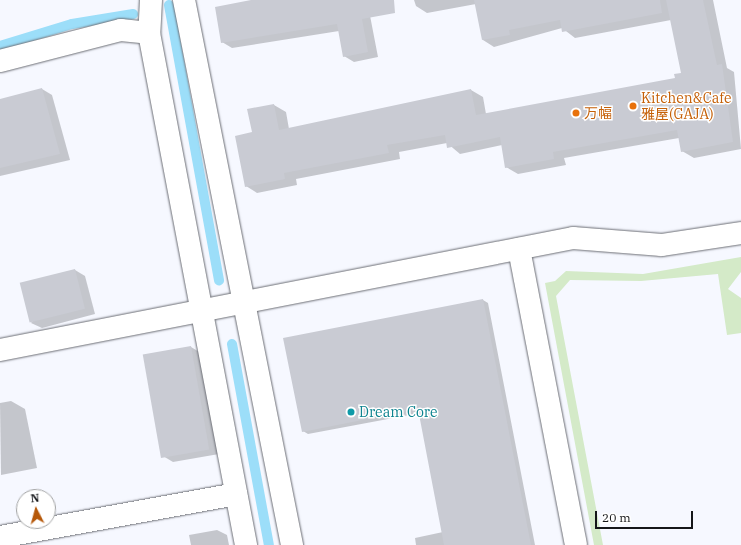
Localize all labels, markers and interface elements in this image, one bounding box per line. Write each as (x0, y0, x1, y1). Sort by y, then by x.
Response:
place label: Kitchen&Cafe 雅屋(GAJA) (641, 90, 732, 122)
marker: Kitchen&Cafe 雅屋(GAJA) (628, 101, 638, 111)
place label: 万幅 (584, 105, 612, 121)
marker: 万幅 (571, 108, 581, 118)
place label: Dream Core (359, 404, 438, 420)
marker: Dream Core (346, 407, 356, 417)
north arrow (16, 489, 56, 529)
text: N (30, 491, 40, 505)
scale bar (597, 503, 695, 529)
text: 20 m (602, 510, 631, 525)

